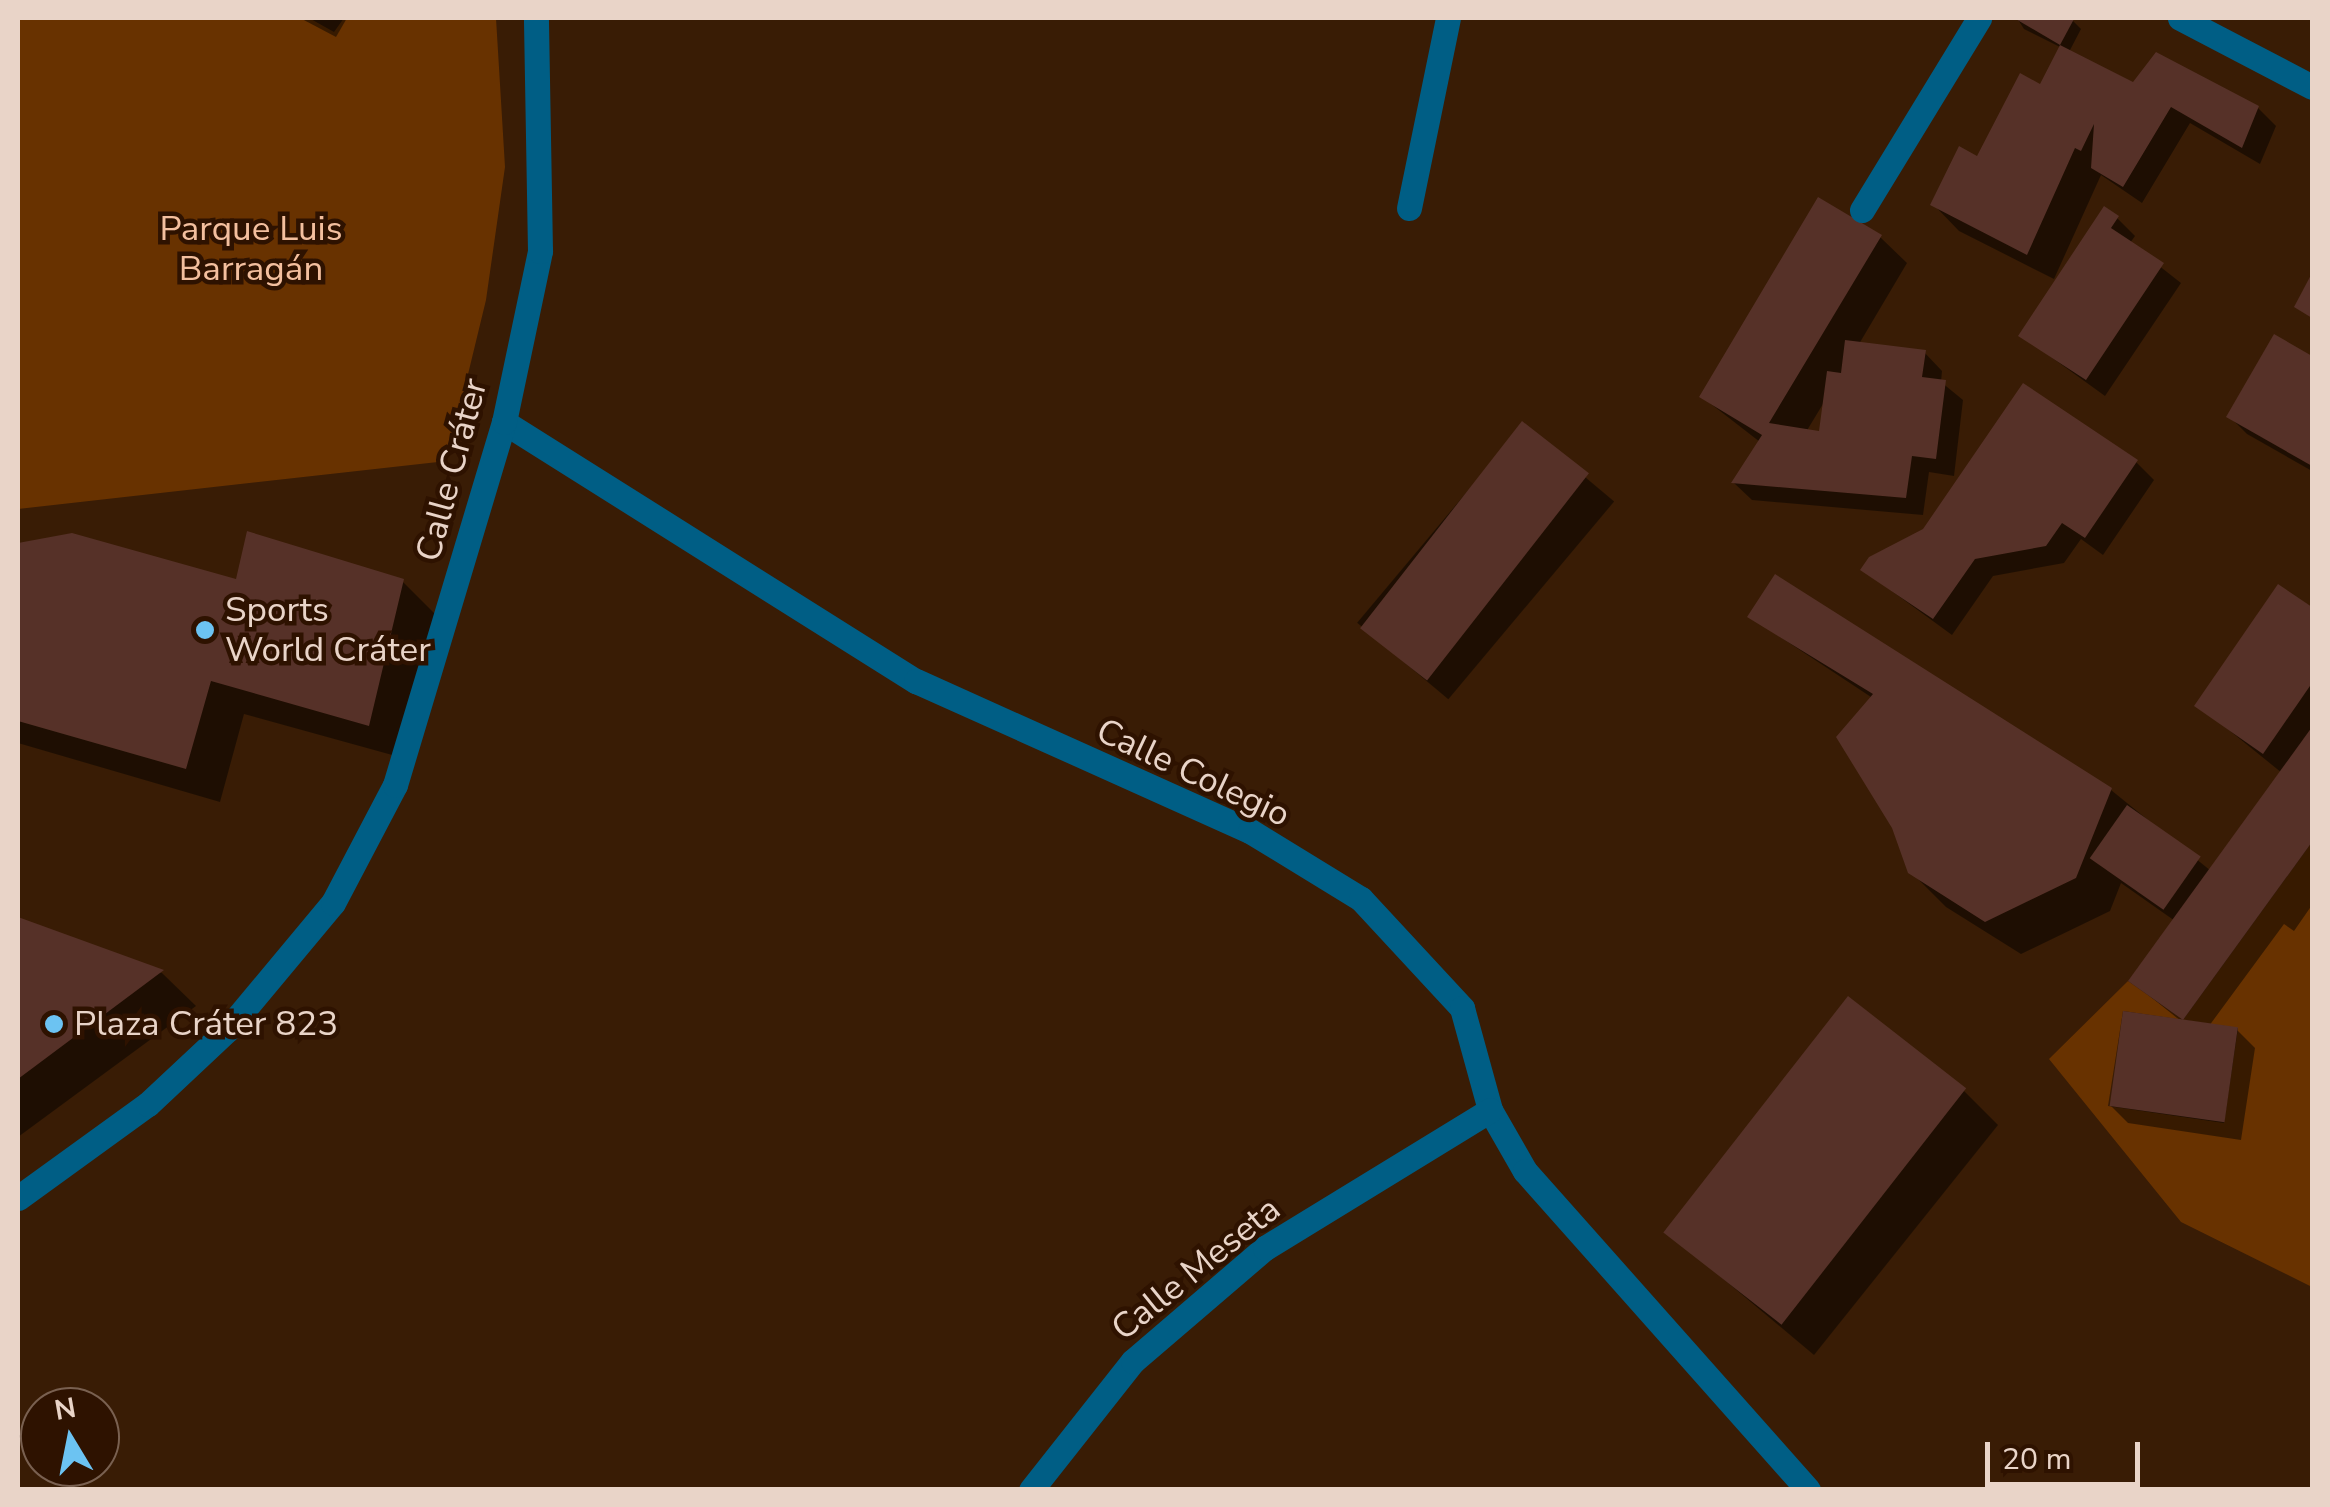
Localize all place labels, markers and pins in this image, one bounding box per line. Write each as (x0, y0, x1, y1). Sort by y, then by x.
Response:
place label: Sports World Cráter (225, 589, 431, 671)
marker: Sports World Cráter (194, 619, 216, 641)
place label: Plaza Cráter 823 (74, 1003, 338, 1045)
marker: Plaza Cráter 823 (43, 1013, 65, 1035)

